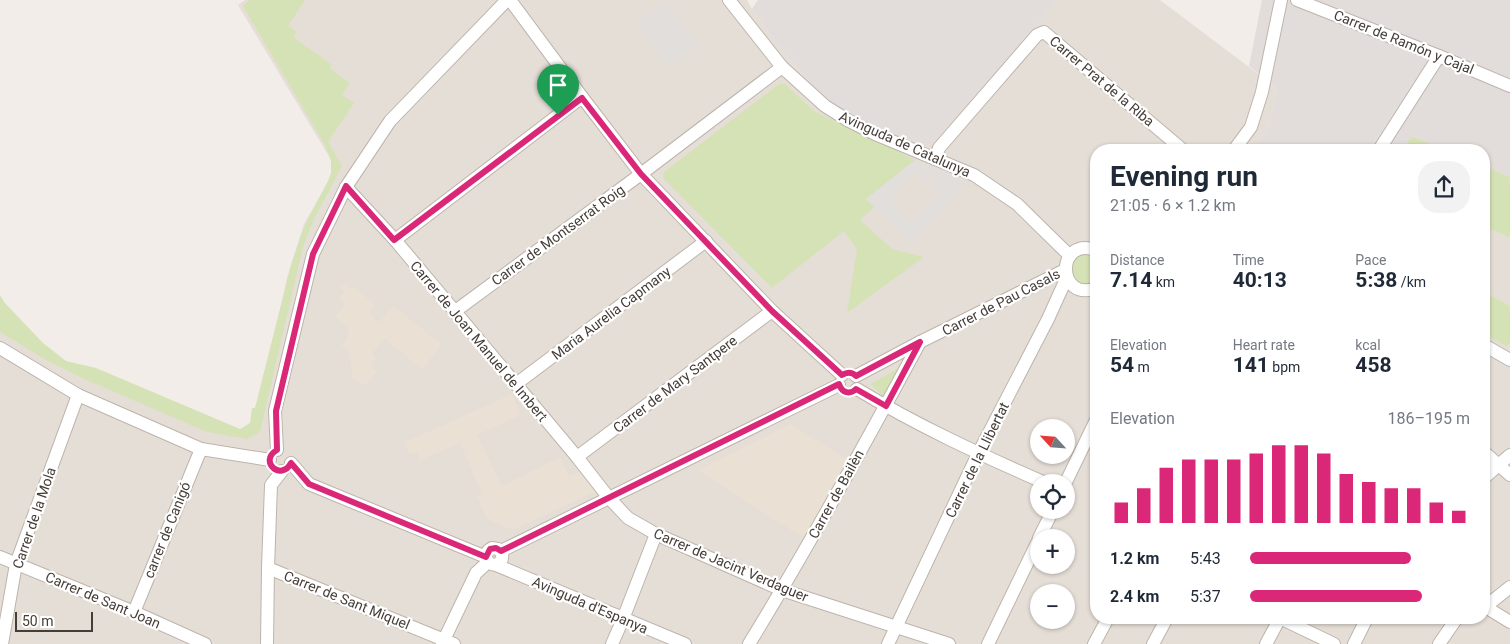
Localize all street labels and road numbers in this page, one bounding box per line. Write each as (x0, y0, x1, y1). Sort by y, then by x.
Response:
street label: Carrer de Ramón y Cajal (1332, 7, 1476, 77)
street label: Carrer Prat de la Riba (1046, 33, 1158, 129)
street label: Avinguda de Catalunya (837, 108, 973, 180)
street label: Carrer de Montserrat Roig (488, 181, 628, 289)
street label: Carrer de Joan Manuel de Imbert (407, 258, 551, 425)
street label: Maria Aurelia Capmany (548, 263, 674, 363)
street label: Carrer de Pau Casals (939, 265, 1063, 339)
street label: Carrer de Mary Santpere (610, 332, 740, 436)
street label: Carrer de la Llibertat (942, 399, 1012, 520)
street label: Carrer de Bailèn (805, 447, 867, 541)
street label: Carrer de la Mola (9, 465, 59, 571)
street label: carrer de Canigó (140, 480, 194, 580)
street label: Carrer de Jacint Verdaguer (651, 525, 811, 605)
street label: Carrer de Sant Miquel (282, 567, 412, 633)
street label: Carrer de Sant Joan (43, 569, 163, 631)
street label: Avinguda d'Espanya (530, 573, 650, 637)

